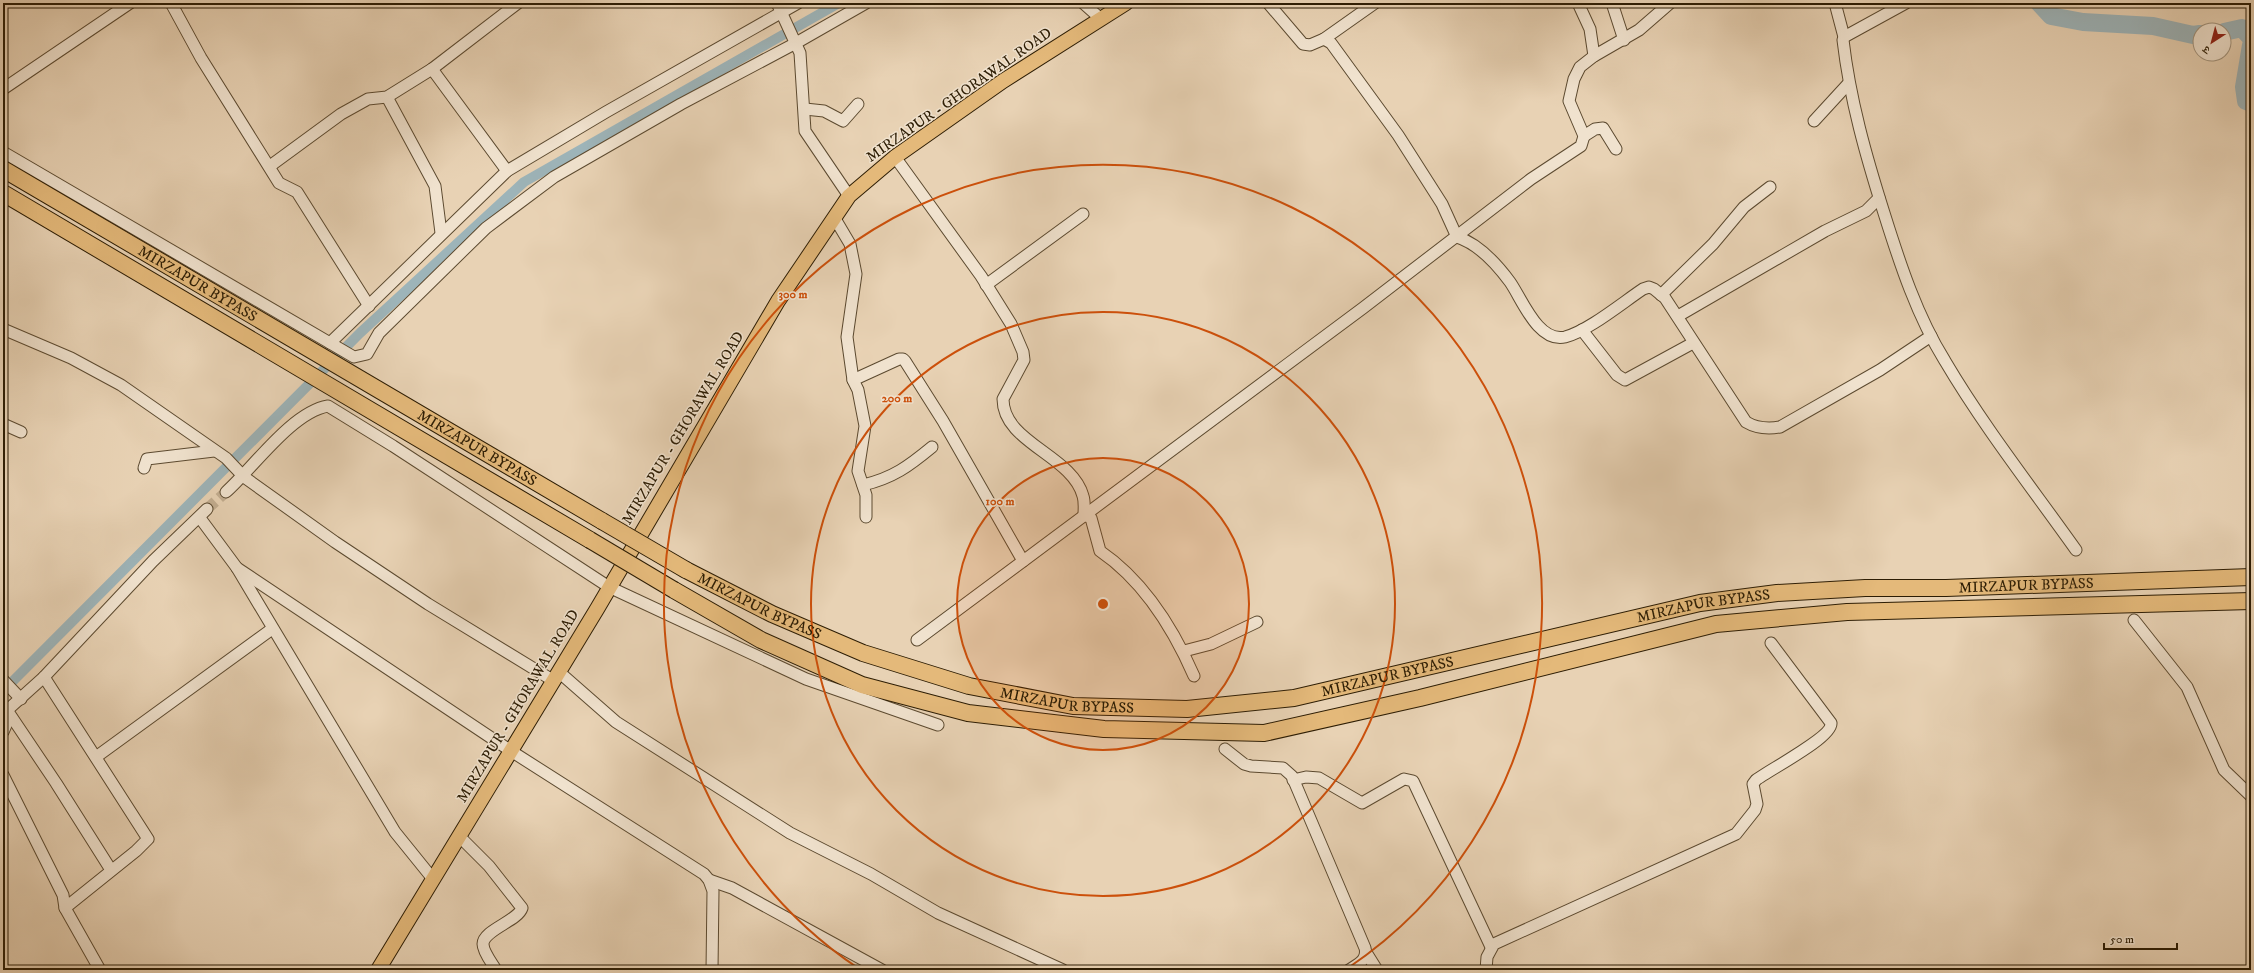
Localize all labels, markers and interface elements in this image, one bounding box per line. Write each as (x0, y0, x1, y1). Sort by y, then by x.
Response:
north arrow (2192, 22, 2232, 62)
street label: MIRZAPUR - GHORAWAL ROAD (862, 23, 1056, 167)
text: उ (2199, 41, 2214, 57)
street label: MIRZAPUR BYPASS (135, 241, 261, 326)
text: 300 m (779, 287, 807, 302)
street label: MIRZAPUR - GHORAWAL ROAD (618, 328, 748, 528)
text: 200 m (882, 391, 912, 406)
street label: MIRZAPUR BYPASS (414, 405, 540, 490)
text: 100 m (986, 494, 1014, 509)
street label: MIRZAPUR BYPASS (694, 568, 825, 644)
street label: MIRZAPUR BYPASS (1958, 573, 2094, 597)
street label: MIRZAPUR BYPASS (1635, 584, 1771, 627)
centre of rings (1096, 597, 1110, 611)
street label: MIRZAPUR - GHORAWAL ROAD (453, 606, 583, 806)
street label: MIRZAPUR BYPASS (1319, 651, 1455, 701)
street label: MIRZAPUR BYPASS (998, 683, 1134, 717)
scale bar (2104, 925, 2177, 951)
text: 50 m (2110, 932, 2134, 947)

